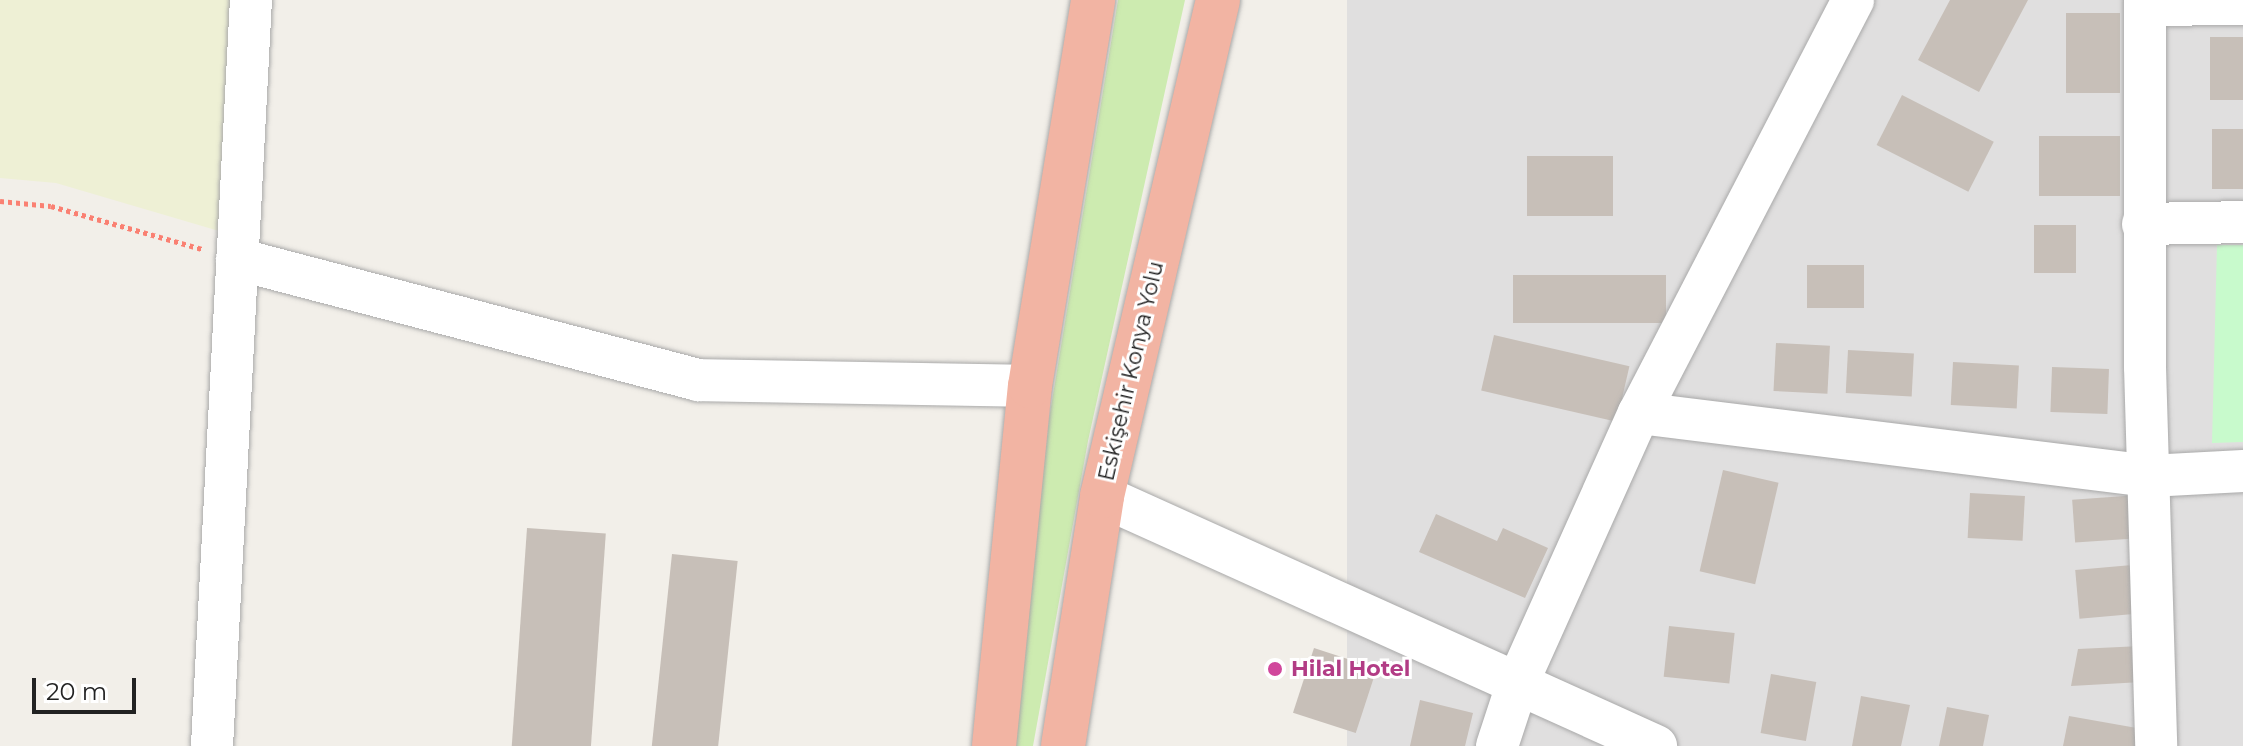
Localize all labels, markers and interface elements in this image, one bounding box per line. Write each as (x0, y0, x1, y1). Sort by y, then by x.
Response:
street label: Eskişehir Konya Yolu (1093, 259, 1169, 483)
place label: Hilal Hotel (1291, 656, 1410, 682)
marker: Hilal Hotel (1266, 660, 1284, 678)
scale bar (36, 662, 140, 712)
text: 20 m (46, 677, 107, 706)

